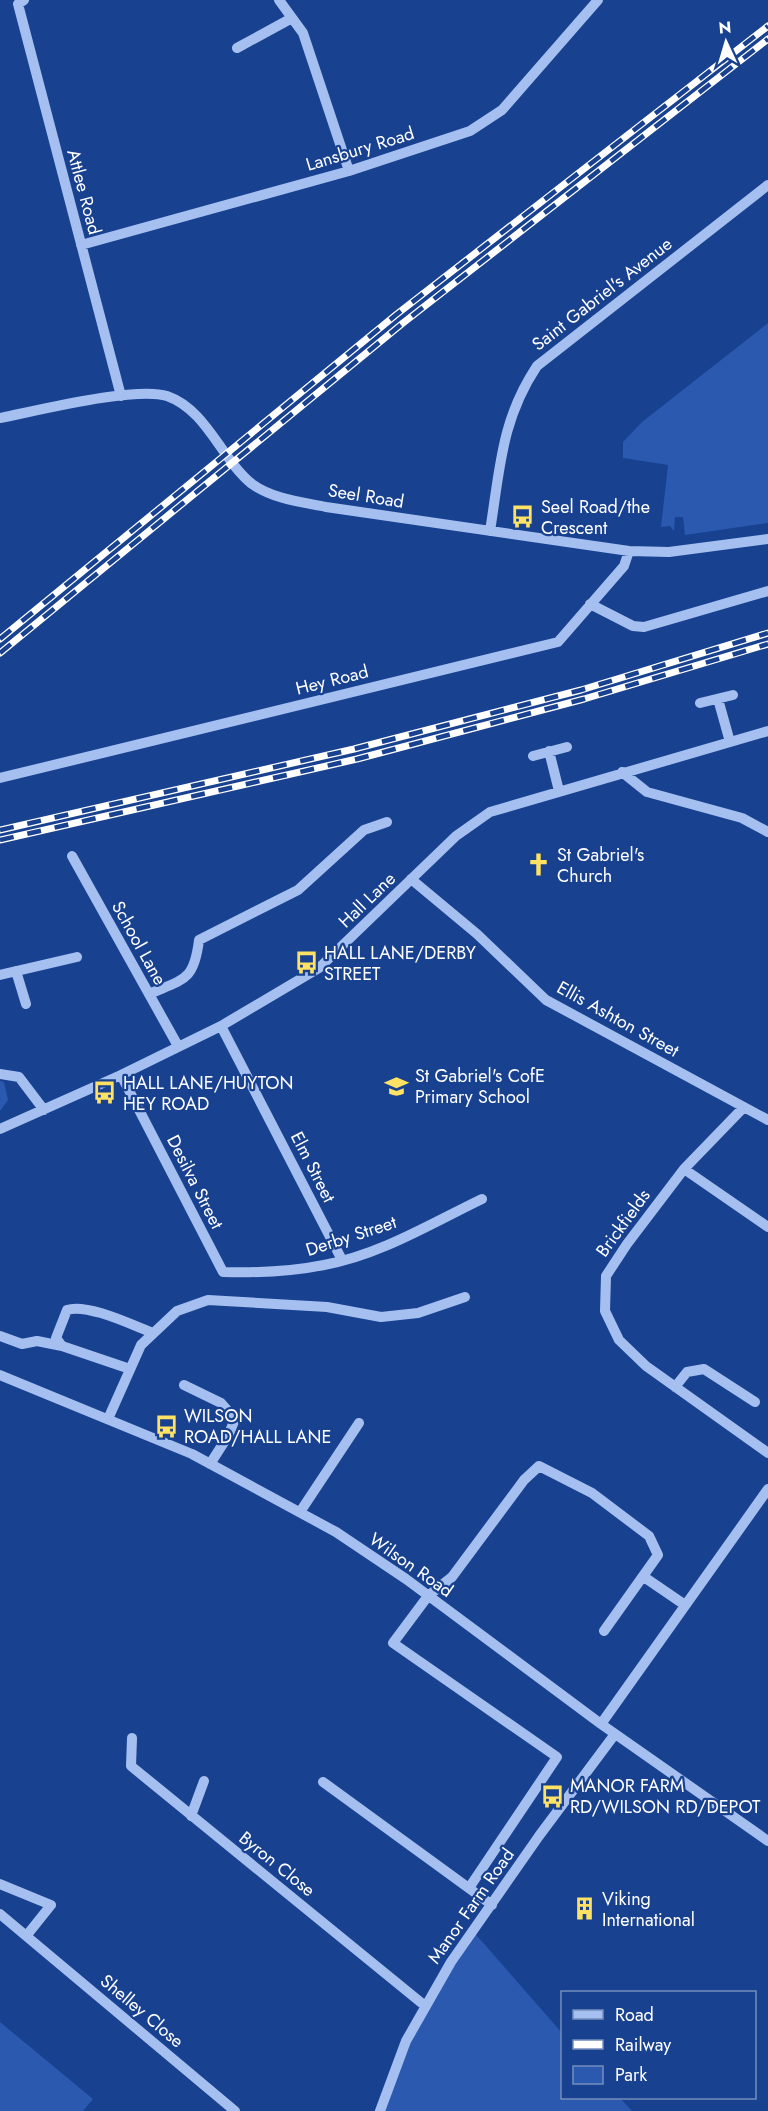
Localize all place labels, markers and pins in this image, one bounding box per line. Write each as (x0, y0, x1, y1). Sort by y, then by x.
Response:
place label: Seel Road/the Crescent (541, 494, 650, 541)
bus stop icon: Seel Road/the Crescent (510, 504, 536, 530)
place label: St Gabriel's Church (557, 842, 644, 889)
church icon: St Gabriel's Church (526, 852, 552, 878)
place label: HALL LANE/DERBY STREET (324, 940, 477, 987)
bus stop icon: HALL LANE/DERBY STREET (293, 950, 319, 976)
place label: St Gabriel's CofE Primary School (415, 1063, 545, 1110)
place label: HALL LANE/HUYTON HEY ROAD (123, 1070, 293, 1117)
school or university icon: St Gabriel's CofE Primary School (384, 1073, 410, 1099)
bus stop icon: HALL LANE/HUYTON HEY ROAD (92, 1080, 118, 1106)
place label: WILSON ROAD/HALL LANE (184, 1403, 331, 1450)
bus stop icon: WILSON ROAD/HALL LANE (153, 1413, 179, 1439)
place label: MANOR FARM RD/WILSON RD/DEPOT (570, 1773, 761, 1820)
bus stop icon: MANOR FARM RD/WILSON RD/DEPOT (539, 1783, 565, 1809)
place label: Viking International (602, 1886, 695, 1933)
building icon: Viking International (571, 1896, 597, 1922)

